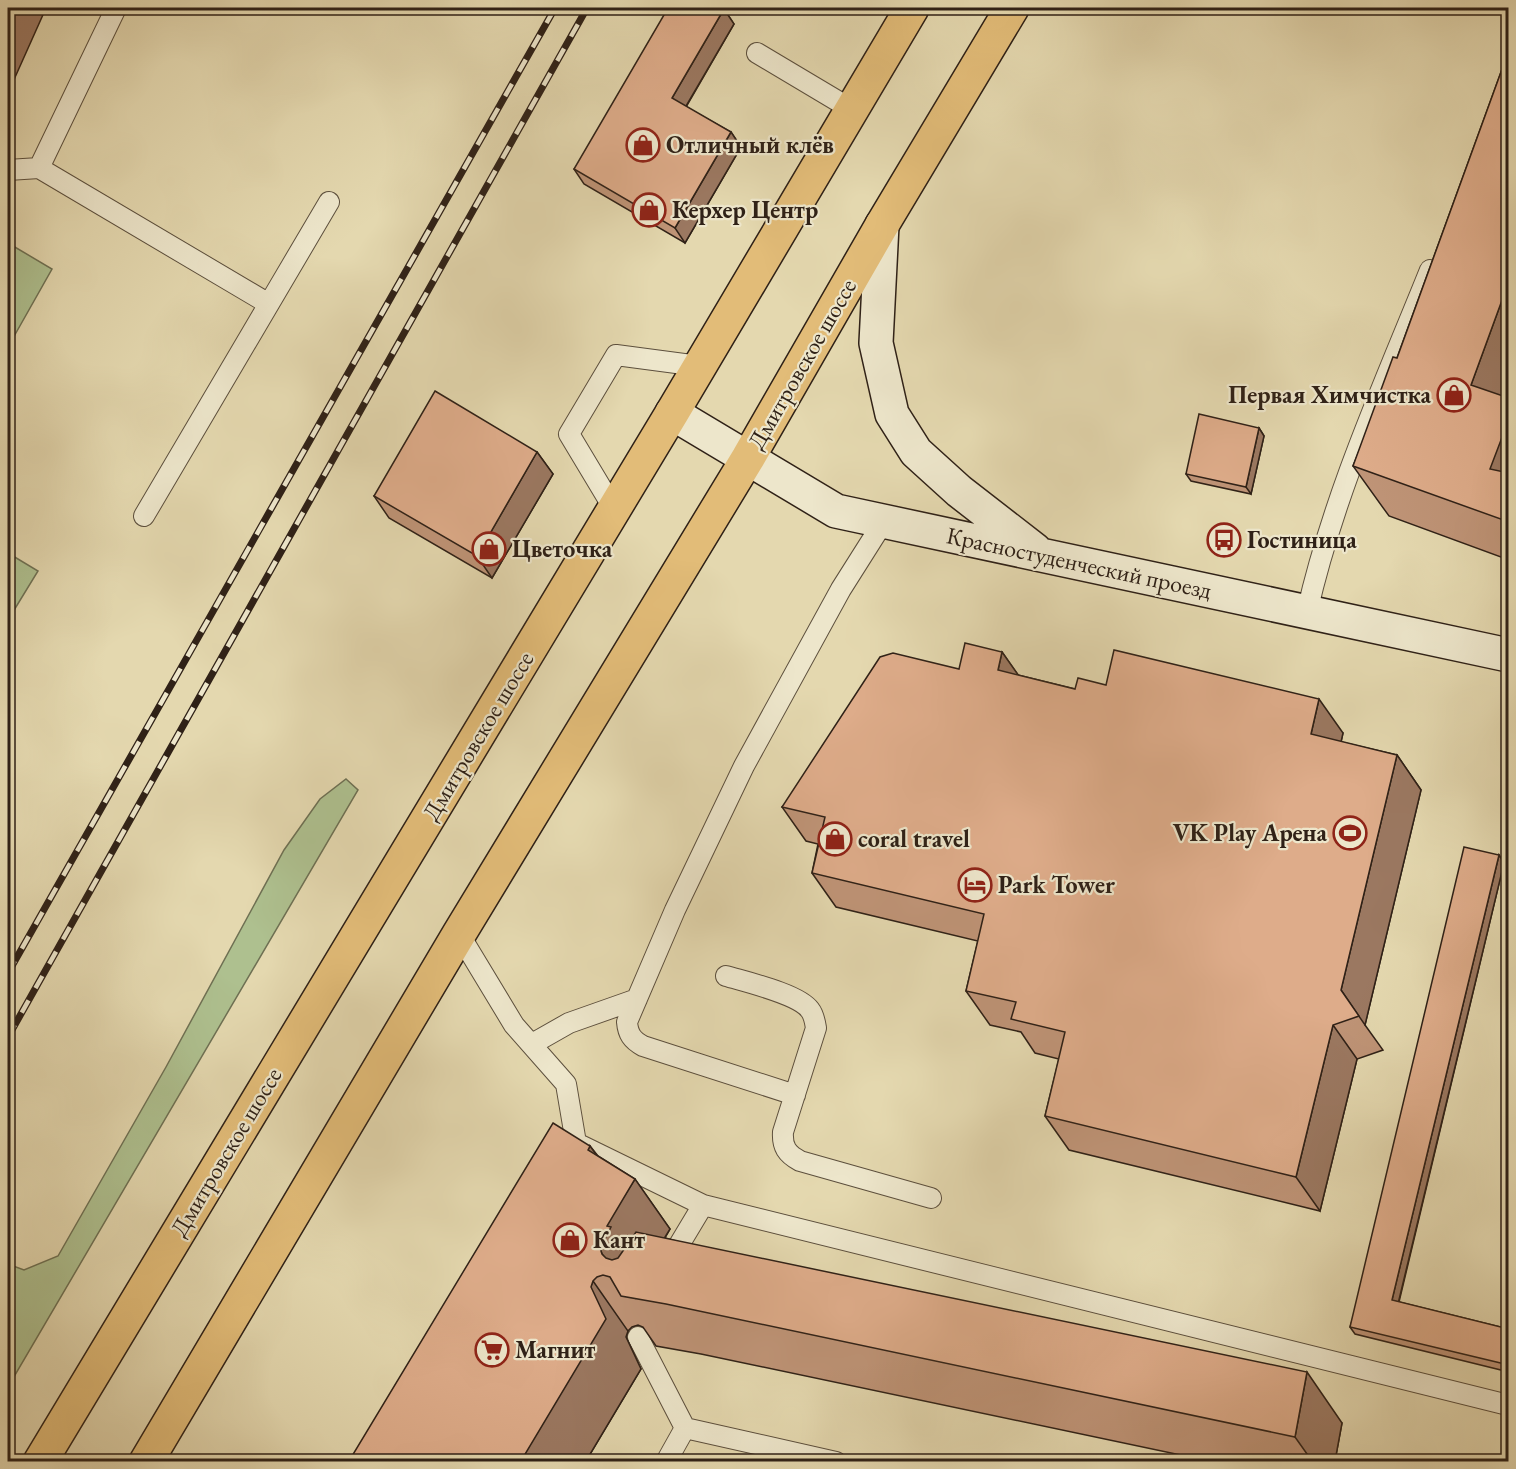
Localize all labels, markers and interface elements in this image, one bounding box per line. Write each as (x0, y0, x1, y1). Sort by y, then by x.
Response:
shop icon: Отличный клёв (625, 127, 661, 163)
place label: Отличный клёв (666, 129, 834, 160)
shop icon: Керхер Центр (631, 192, 667, 228)
place label: Керхер Центр (672, 194, 818, 225)
street label: Дмитровское шоссе (740, 273, 863, 455)
shop icon: Первая Химчистка (1436, 377, 1472, 413)
place label: Первая Химчистка (1228, 379, 1431, 410)
street label: Красностуденческий проезд (944, 519, 1214, 606)
bus stop icon: Гостиница (1206, 522, 1242, 558)
place label: Гостиница (1247, 524, 1357, 555)
shop icon: Цветочка (471, 531, 507, 567)
place label: Цветочка (512, 533, 613, 564)
street label: Дмитровское шоссе (415, 646, 540, 826)
sports icon: VK Play Арена (1332, 815, 1368, 851)
place label: VK Play Арена (1173, 817, 1327, 849)
shop icon: coral travel (817, 821, 853, 857)
place label: coral travel (858, 823, 970, 854)
hotel icon: Park Tower (957, 867, 993, 903)
place label: Park Tower (998, 869, 1115, 900)
street label: Дмитровское шоссе (163, 1062, 288, 1242)
shop icon: Кант (552, 1222, 588, 1258)
place label: Кант (593, 1224, 645, 1255)
supermarket icon: Магнит (474, 1332, 510, 1368)
place label: Магнит (515, 1334, 596, 1365)

